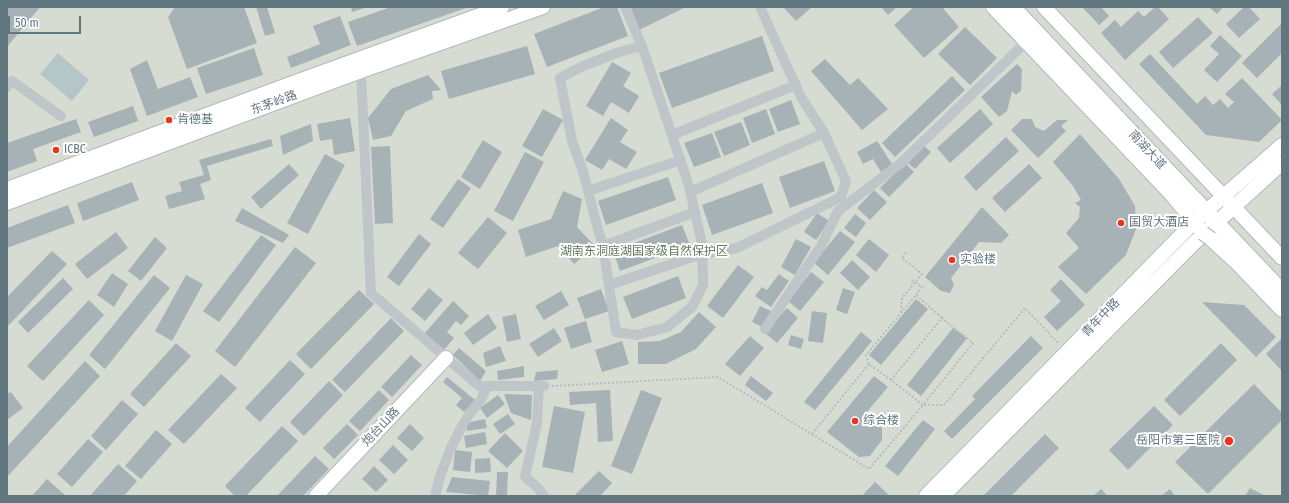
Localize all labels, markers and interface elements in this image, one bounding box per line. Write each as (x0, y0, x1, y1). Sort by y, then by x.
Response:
scale bar (10, 8, 83, 34)
text: 50 m (15, 16, 39, 30)
street label: 东茅岭路 (249, 88, 299, 118)
place label: 肯德基 (177, 113, 213, 127)
marker: 肯德基 (164, 115, 174, 125)
street label: 南湖大道 (1125, 128, 1169, 172)
place label: ICBC (64, 143, 86, 157)
marker: ICBC (51, 145, 61, 155)
place label: 国贸大酒店 (1129, 216, 1189, 230)
marker: 国贸大酒店 (1116, 218, 1126, 228)
park label: 湖南东洞庭湖国家级自然保护区 (560, 245, 728, 259)
place label: 实验楼 (960, 253, 996, 267)
marker: 实验楼 (947, 255, 957, 265)
street label: 青年中路 (1079, 296, 1123, 340)
street label: 炮台山路 (359, 405, 403, 449)
place label: 综合楼 (863, 414, 899, 428)
marker: 综合楼 (850, 416, 860, 426)
place label: 岳阳市第三医院 (1136, 434, 1220, 448)
marker: 岳阳市第三医院 (1223, 435, 1235, 447)

